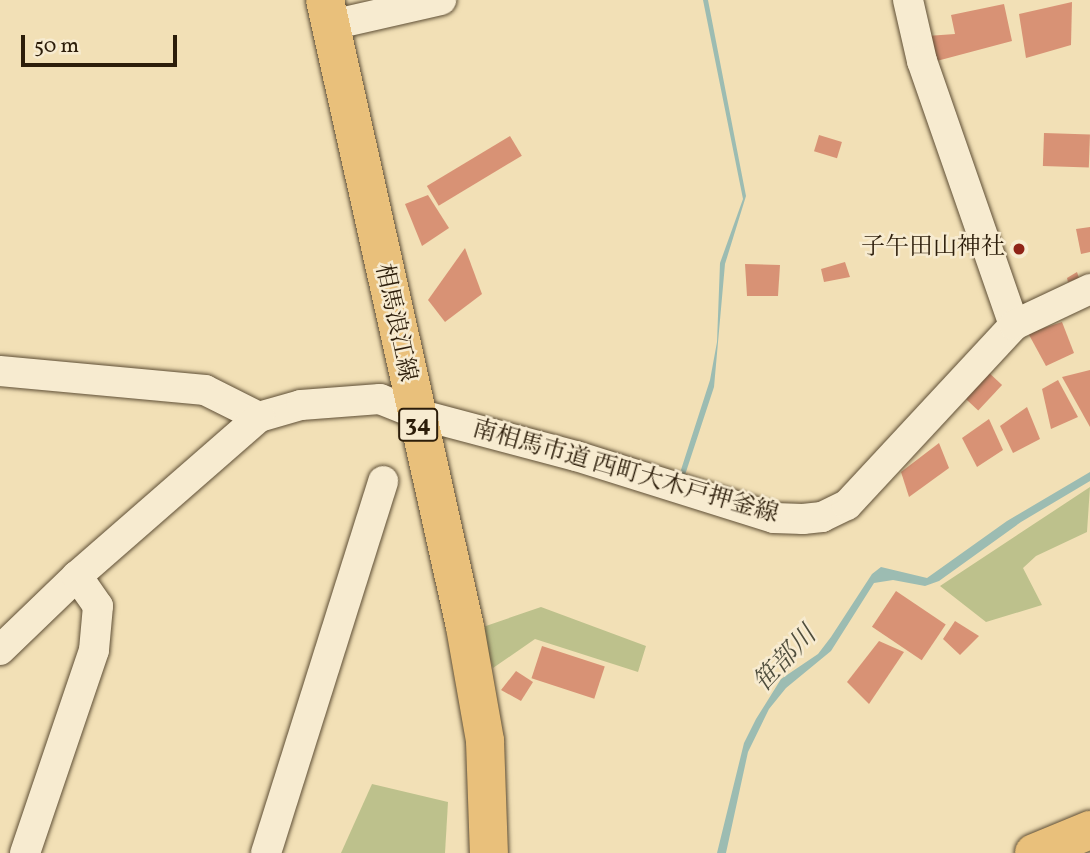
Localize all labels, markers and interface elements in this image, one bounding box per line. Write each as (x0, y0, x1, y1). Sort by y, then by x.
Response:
scale bar (24, 21, 180, 65)
text: 50 m (34, 32, 79, 61)
place label: 子午田山神社 (861, 235, 1005, 263)
marker: 子午田山神社 (1011, 241, 1027, 257)
street label: 相馬浪江線 (367, 261, 421, 385)
road number: 34 (397, 406, 439, 444)
street label: 南相馬市道 西町大木戸押釜線 (469, 415, 781, 531)
water label: 笹部川 (748, 621, 824, 699)

